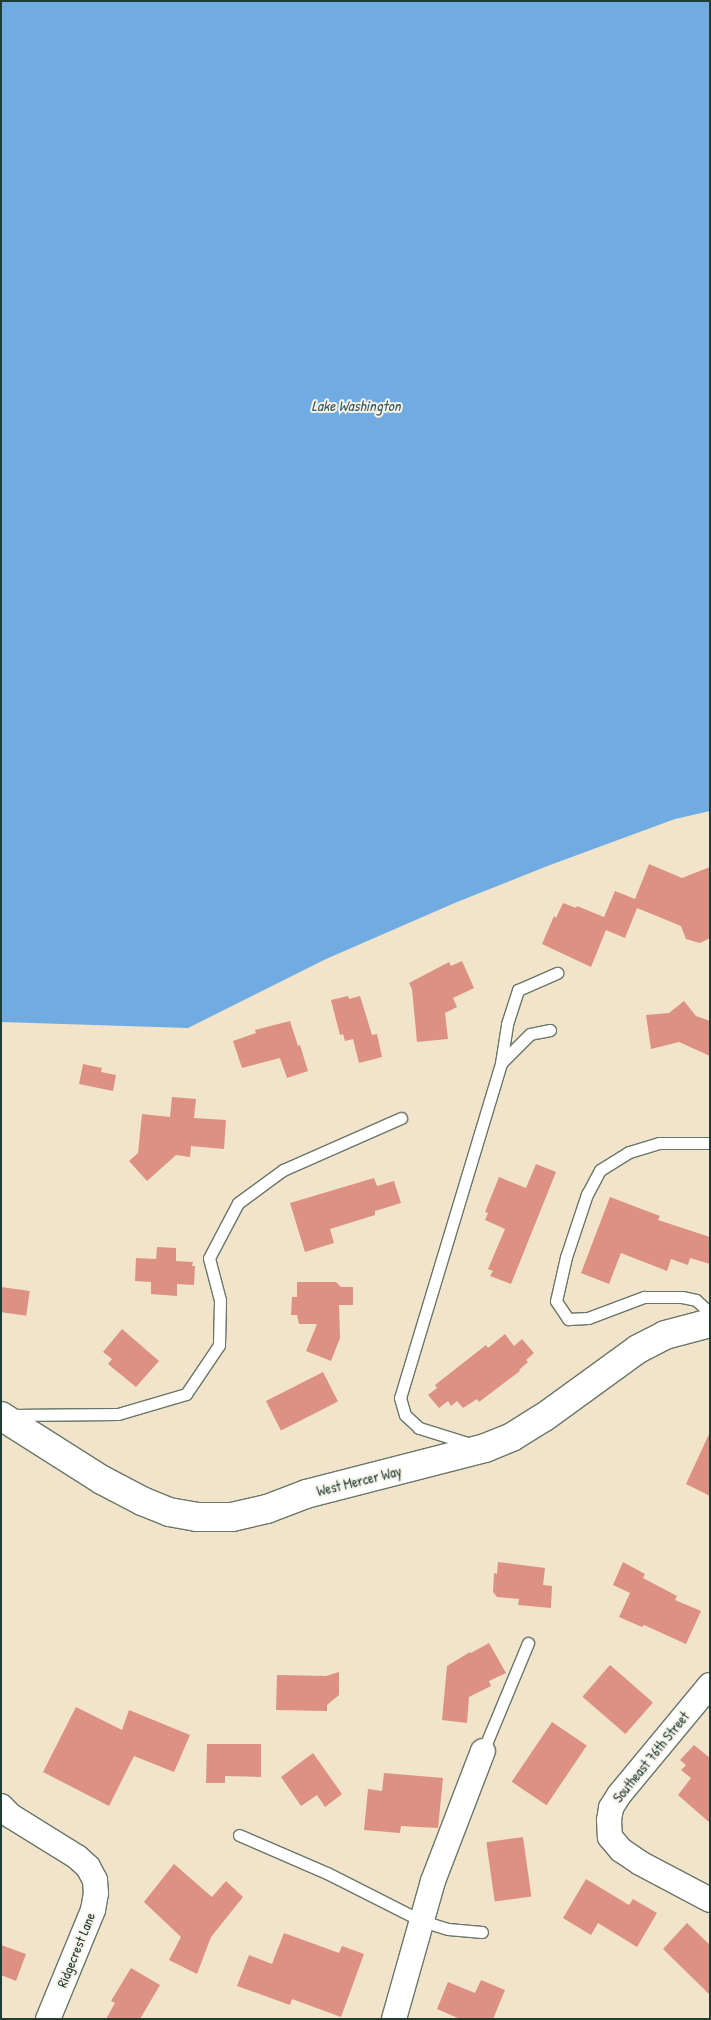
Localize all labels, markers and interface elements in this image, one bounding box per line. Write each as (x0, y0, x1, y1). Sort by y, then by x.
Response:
water label: Lake Washington (311, 397, 401, 415)
street label: West Mercer Way (315, 1462, 403, 1500)
street label: Southeast 76th Street (609, 1708, 693, 1806)
street label: Ridgecrest Lane (53, 1910, 99, 1990)

